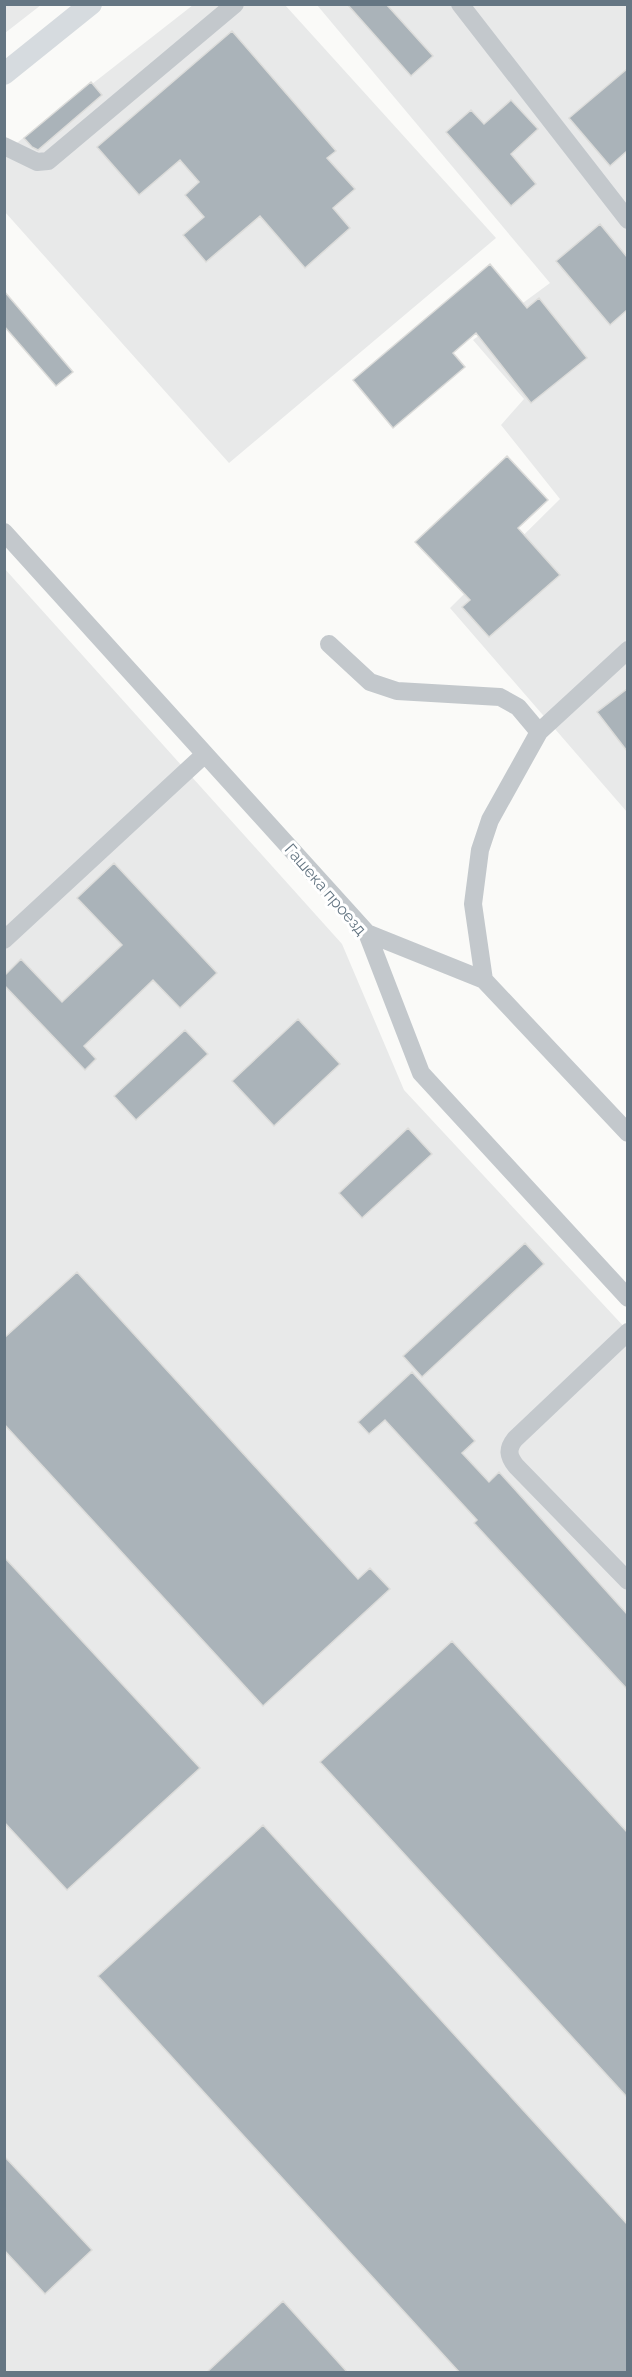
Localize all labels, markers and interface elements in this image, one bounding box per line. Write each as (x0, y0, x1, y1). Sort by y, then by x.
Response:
street label: Гашека проезд (281, 840, 370, 939)

